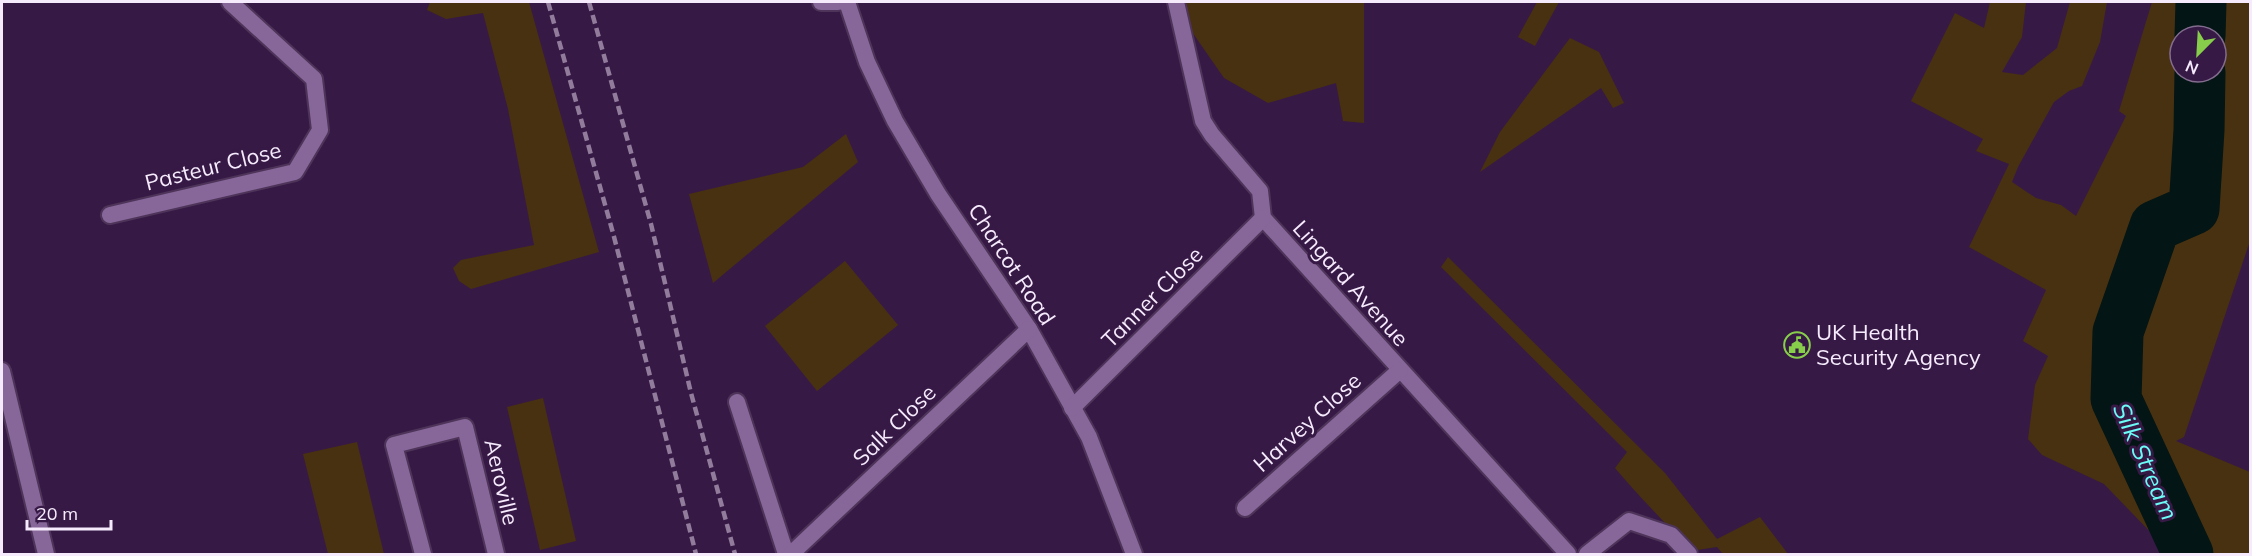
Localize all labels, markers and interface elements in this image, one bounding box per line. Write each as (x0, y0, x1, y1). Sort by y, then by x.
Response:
north arrow (2168, 24, 2228, 84)
text: N (2182, 56, 2201, 79)
street label: Pasteur Close (142, 136, 284, 196)
street label: Charcot Road (962, 198, 1062, 330)
street label: Lingard Avenue (1287, 214, 1415, 352)
street label: Tanner Close (1095, 240, 1209, 354)
place label: UK Health Security Agency (1816, 318, 1981, 371)
public building icon: UK Health Security Agency (1782, 330, 1812, 360)
street label: Harvey Close (1247, 366, 1367, 478)
street label: Salk Close (847, 378, 941, 472)
water label: Silk Stream (2107, 398, 2185, 524)
street label: Aeroville (479, 436, 525, 528)
scale bar (27, 493, 111, 531)
text: 20 m (36, 502, 78, 525)

